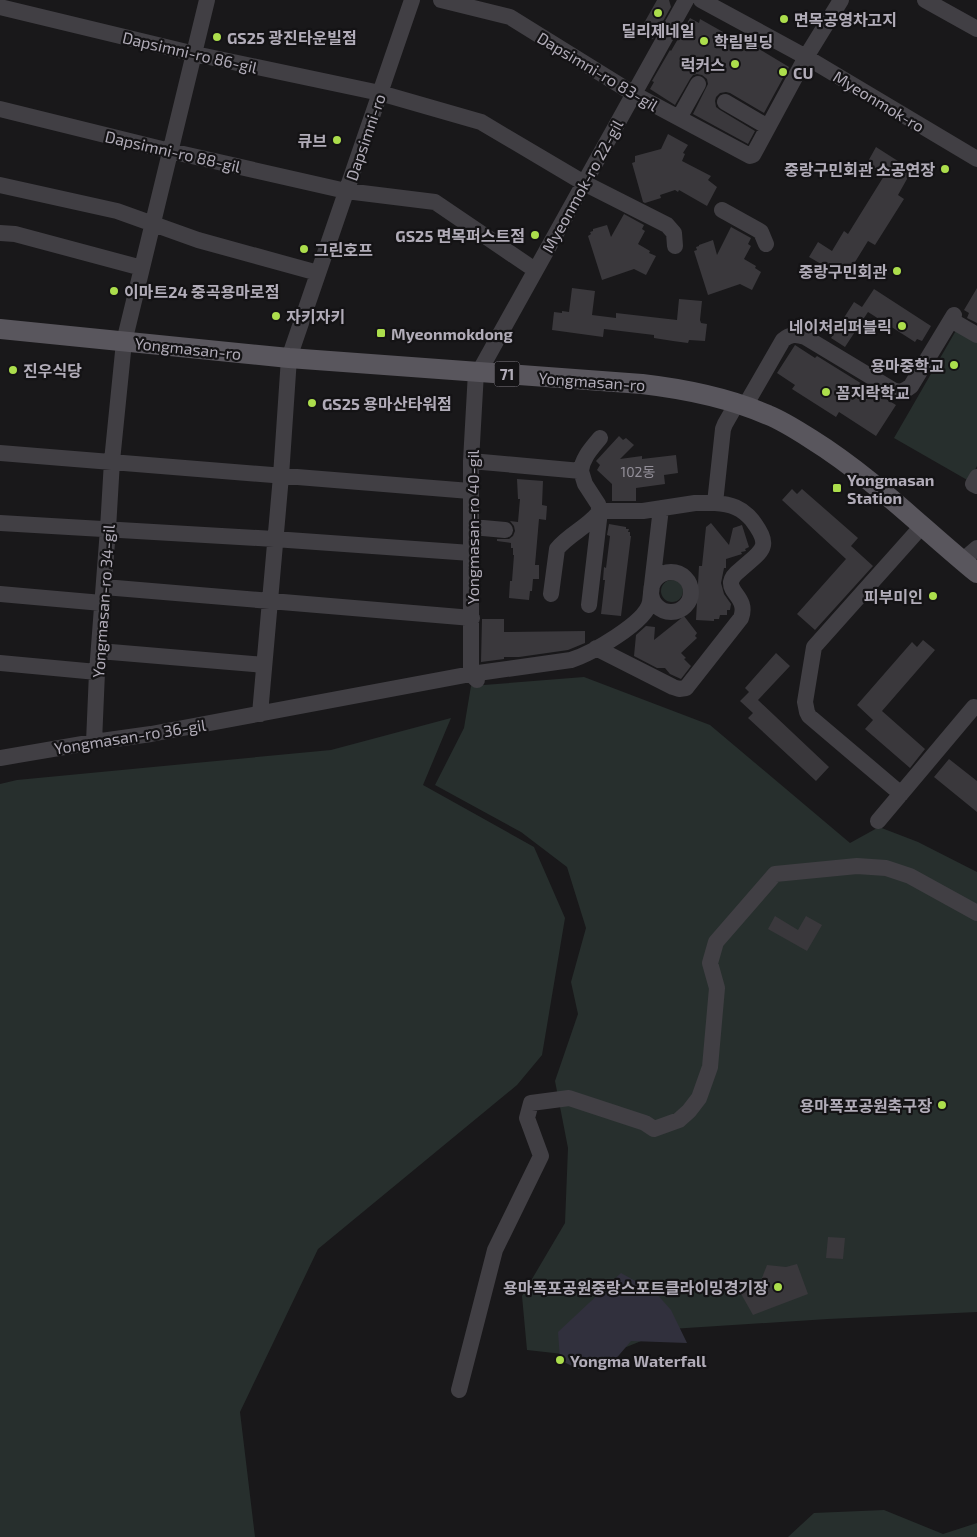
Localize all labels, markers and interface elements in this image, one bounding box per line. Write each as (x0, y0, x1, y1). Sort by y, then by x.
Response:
marker: 딜리제네일 (652, 7, 664, 19)
place label: 면목공영차고지 (794, 10, 897, 29)
marker: 면목공영차고지 (778, 13, 790, 25)
place label: 딜리제네일 (621, 21, 695, 40)
street label: Dapsimni-ro 86-gil (121, 27, 260, 77)
street label: Dapsimni-ro 83-gil (534, 27, 662, 115)
place label: GS25 광진타운빌점 (227, 28, 357, 47)
marker: GS25 광진타운빌점 (211, 31, 223, 43)
place label: 학림빌딩 (714, 32, 773, 51)
marker: 학림빌딩 (698, 35, 710, 47)
place label: 럭커스 (681, 55, 725, 74)
marker: 럭커스 (729, 58, 741, 70)
place label: CU (793, 63, 813, 82)
marker: CU (777, 66, 789, 78)
street label: Myeonmok-ro (830, 66, 928, 136)
street label: Dapsimni-ro (341, 91, 389, 183)
street label: Myeonmok-ro 22-gil (538, 116, 627, 256)
street label: Dapsimni-ro 88-gil (103, 126, 243, 176)
place label: 큐브 (298, 131, 327, 150)
marker: 큐브 (331, 134, 343, 146)
place label: 중랑구민회관 소공연장 (784, 160, 935, 179)
marker: 중랑구민회관 소공연장 (939, 163, 951, 175)
place label: GS25 면목퍼스트점 (395, 226, 525, 245)
marker: GS25 면목퍼스트점 (529, 229, 541, 241)
place label: 그린호프 (314, 240, 373, 259)
marker: 그린호프 (298, 243, 310, 255)
place label: 중랑구민회관 (799, 262, 887, 281)
marker: 중랑구민회관 (891, 265, 903, 277)
place label: 이마트24 중곡용마로점 (124, 282, 279, 301)
marker: 이마트24 중곡용마로점 (108, 285, 120, 297)
place label: 자키자키 (286, 307, 345, 326)
marker: 자키자키 (270, 310, 282, 322)
place label: 네이처리퍼블릭 (789, 317, 892, 336)
marker: 네이처리퍼블릭 (896, 320, 908, 332)
place label: Myeonmokdong (391, 324, 513, 344)
marker: Myeonmokdong (375, 327, 387, 339)
street label: Yongmasan-ro (134, 333, 242, 363)
place label: 용마중학교 (870, 356, 944, 375)
marker: 용마중학교 (948, 359, 960, 371)
place label: 진우식당 (23, 361, 82, 380)
road number: 71 (494, 362, 520, 386)
marker: 진우식당 (7, 364, 19, 376)
street label: Yongmasan-ro (538, 368, 646, 394)
place label: 꼼지락학교 (836, 383, 910, 402)
marker: 꼼지락학교 (820, 386, 832, 398)
place label: GS25 용마산타워점 (322, 394, 452, 413)
marker: GS25 용마산타워점 (306, 397, 318, 409)
street label: Yongmasan-ro 40-gil (463, 449, 482, 604)
house number: 102동 (621, 463, 655, 480)
place label: Yongmasan Station (847, 470, 934, 507)
marker: Yongmasan Station (831, 482, 843, 494)
street label: Yongmasan-ro 34-gil (88, 523, 118, 678)
place label: 피부미인 (864, 587, 923, 606)
marker: 피부미인 (927, 590, 939, 602)
street label: Yongmasan-ro 36-gil (53, 715, 207, 757)
place label: 용마폭포공원축구장 (800, 1096, 932, 1115)
marker: 용마폭포공원축구장 (936, 1099, 948, 1111)
place label: 용마폭포공원중랑스포트클라이밍경기장 (503, 1278, 768, 1297)
marker: 용마폭포공원중랑스포트클라이밍경기장 (772, 1281, 784, 1293)
place label: Yongma Waterfall (570, 1351, 707, 1370)
marker: Yongma Waterfall (554, 1354, 566, 1366)

